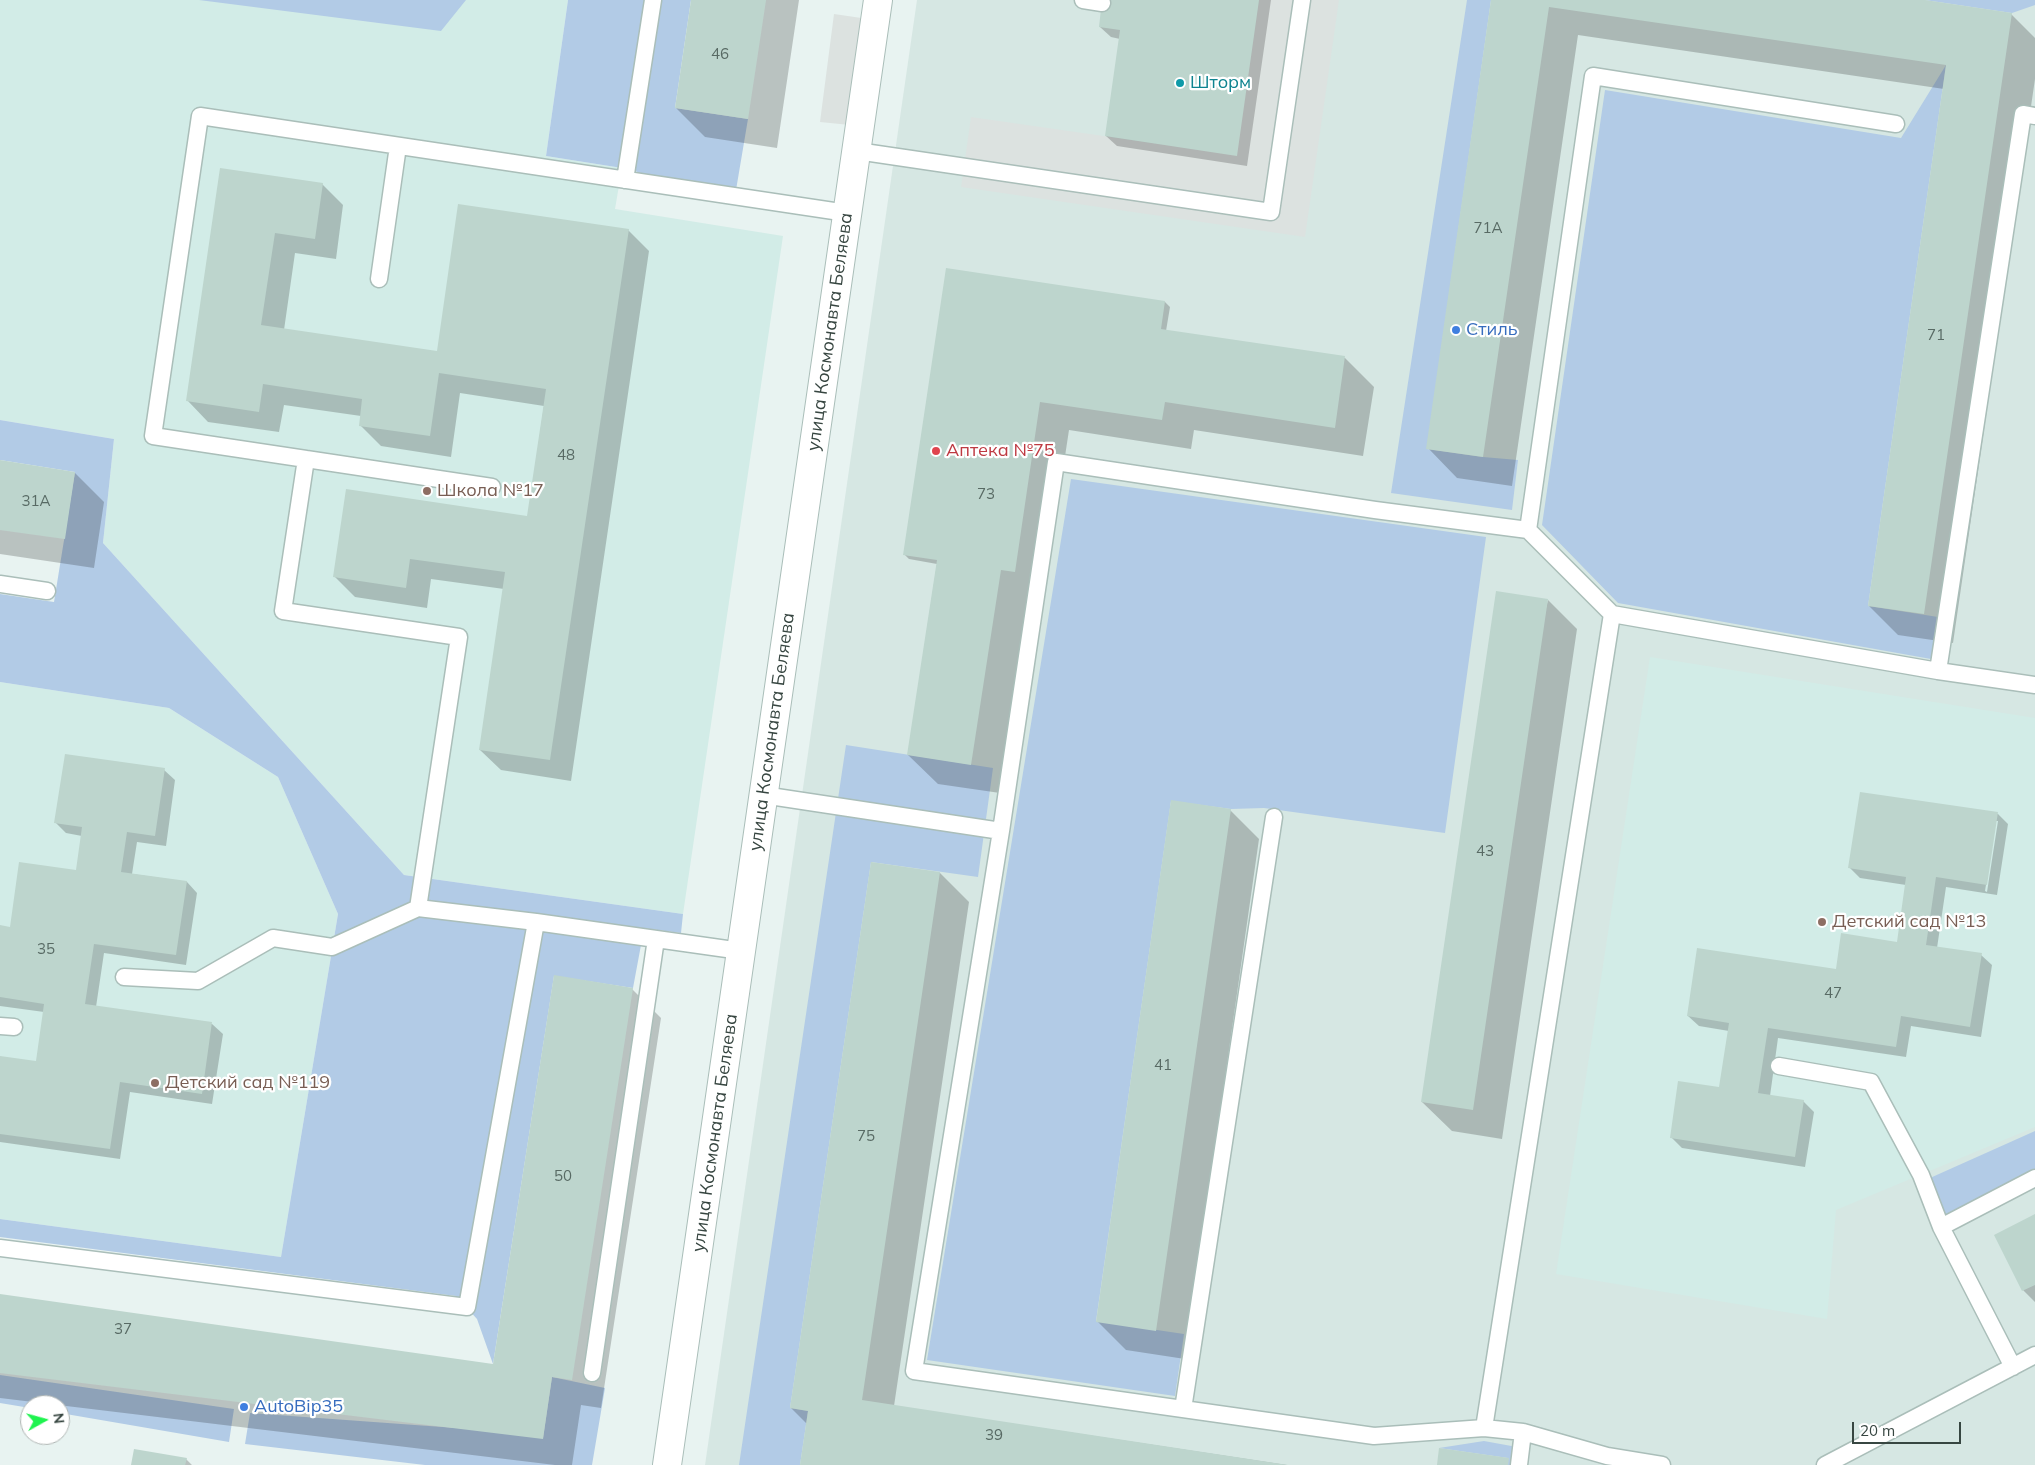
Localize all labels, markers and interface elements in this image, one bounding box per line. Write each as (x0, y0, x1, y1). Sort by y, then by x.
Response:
house number: 46 (711, 45, 729, 63)
place label: Шторм (1190, 72, 1251, 94)
marker: Шторм (1174, 77, 1186, 89)
street label: улица Космонавта Беляева (803, 211, 857, 453)
house number: 71А (1473, 219, 1503, 237)
place label: Стиль (1466, 319, 1518, 341)
marker: Стиль (1450, 324, 1462, 336)
house number: 71 (1927, 326, 1945, 344)
place label: Аптека №75 (946, 440, 1055, 462)
marker: Аптека №75 (930, 445, 942, 457)
house number: 48 (557, 446, 575, 464)
place label: Школа №17 (437, 480, 544, 502)
marker: Школа №17 (421, 485, 433, 497)
house number: 73 (977, 485, 995, 503)
house number: 31А (21, 492, 51, 510)
street label: улица Космонавта Беляева (745, 611, 799, 853)
house number: 43 (1476, 842, 1494, 860)
place label: Детский сад №13 (1832, 911, 1986, 933)
marker: Детский сад №13 (1816, 916, 1828, 928)
house number: 35 (37, 940, 55, 958)
house number: 47 (1824, 984, 1842, 1002)
street label: улица Космонавта Беляева (688, 1012, 742, 1254)
house number: 41 (1154, 1056, 1172, 1074)
place label: Детский сад №119 (165, 1072, 330, 1094)
marker: Детский сад №119 (149, 1077, 161, 1089)
house number: 75 (857, 1127, 875, 1145)
house number: 50 (554, 1167, 572, 1185)
house number: 37 (114, 1320, 132, 1338)
north arrow (20, 1395, 70, 1445)
place label: AutoBip35 (254, 1396, 343, 1418)
marker: AutoBip35 (238, 1401, 250, 1413)
text: N (49, 1412, 68, 1425)
scale bar (1855, 1412, 1964, 1444)
text: 20 m (1860, 1421, 1895, 1440)
house number: 39 (985, 1426, 1003, 1444)

